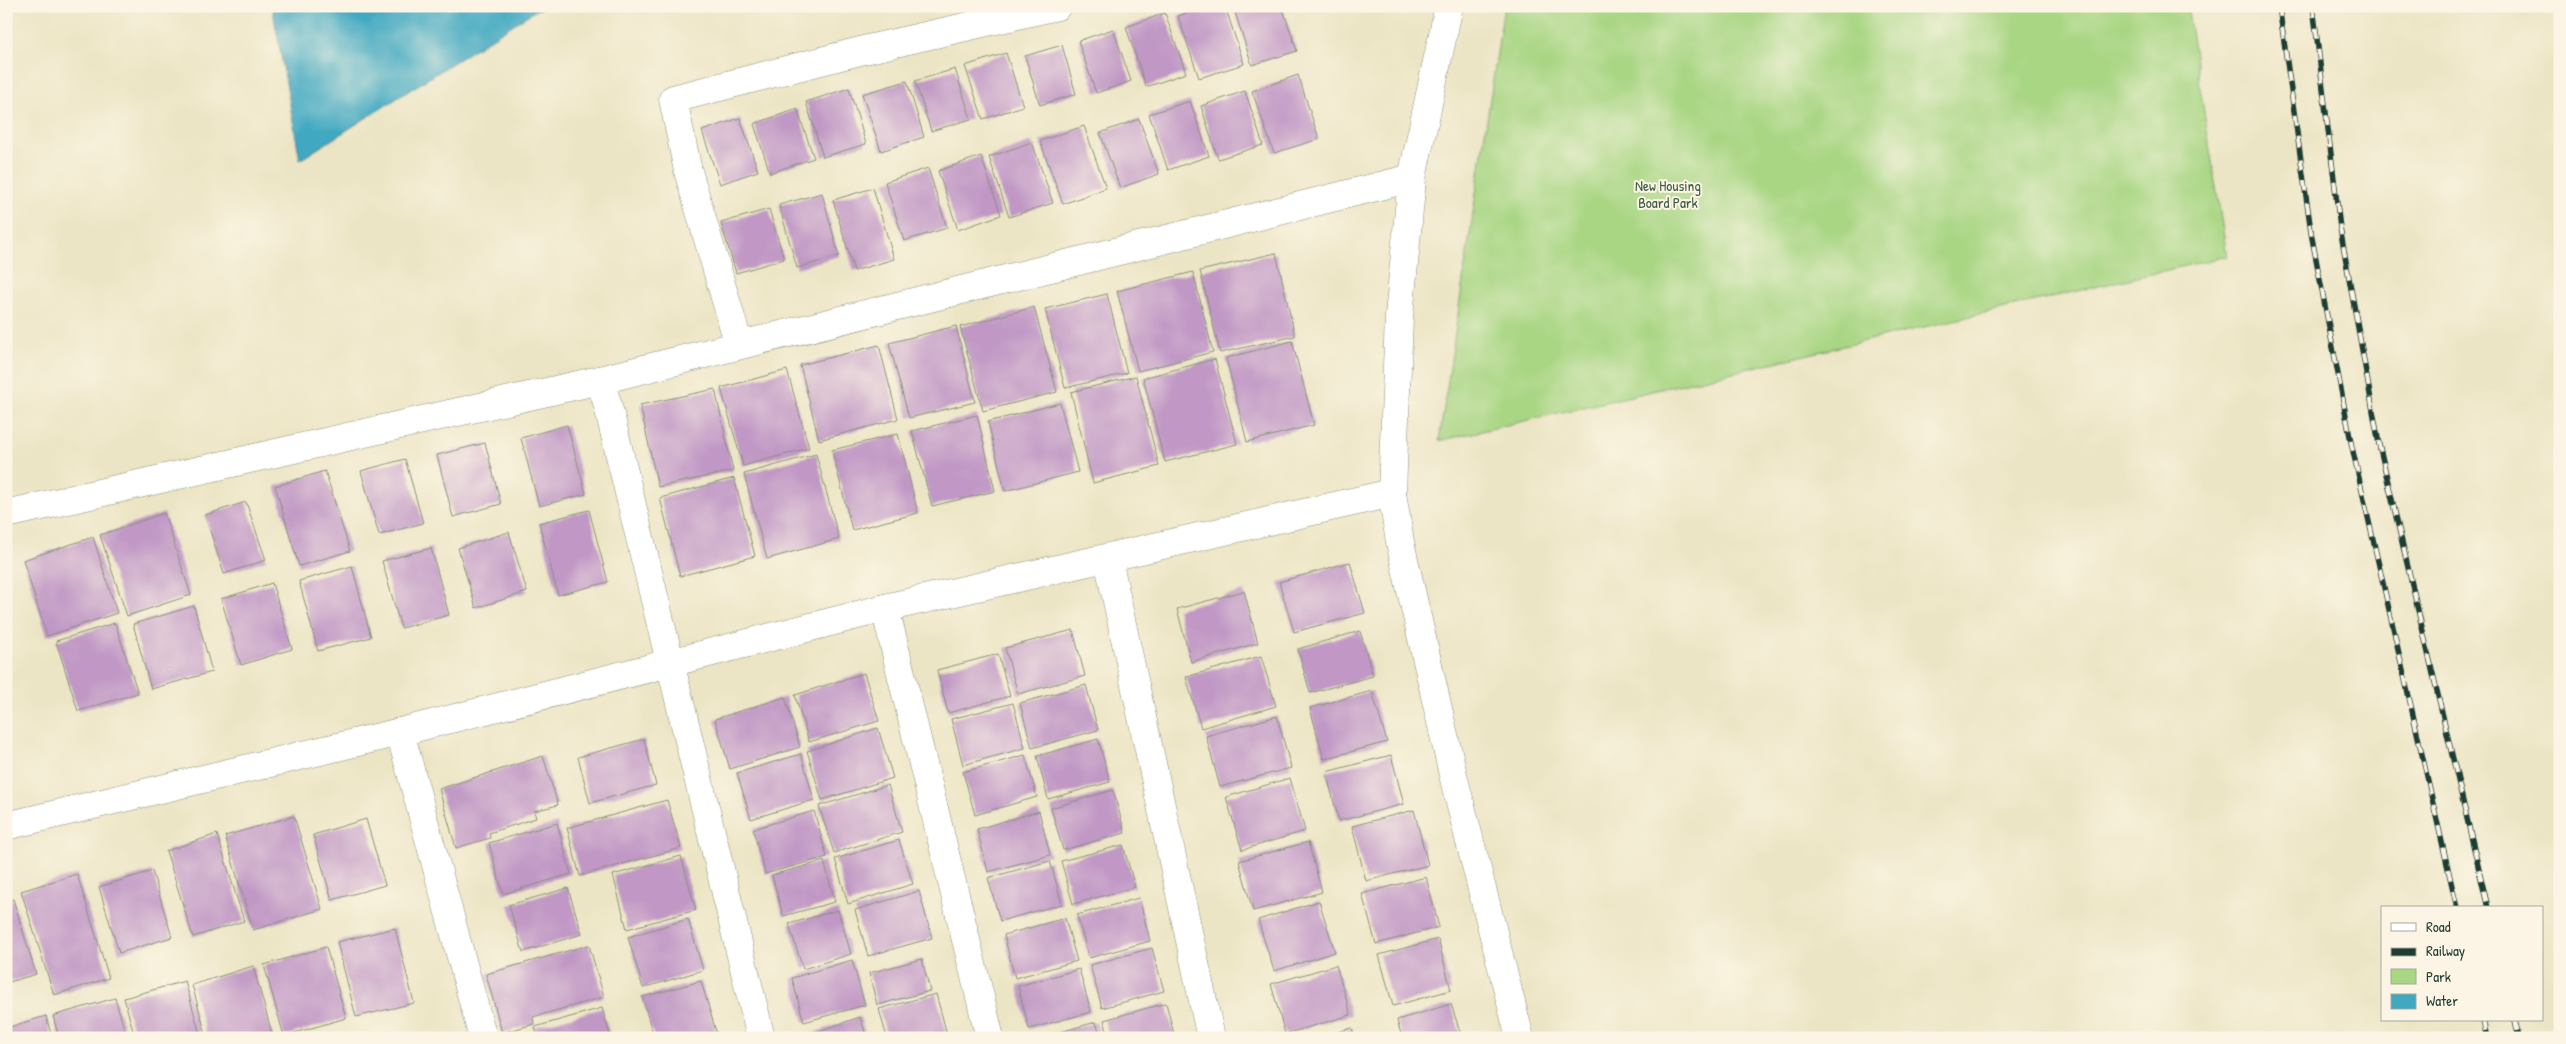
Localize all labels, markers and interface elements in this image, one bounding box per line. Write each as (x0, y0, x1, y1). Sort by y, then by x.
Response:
park label: New Housing Board Park (1635, 175, 1701, 213)
legend (2381, 906, 2544, 1022)
text: Road (2426, 916, 2451, 937)
text: Railway (2426, 940, 2465, 961)
text: Park (2426, 966, 2451, 987)
text: Water (2426, 990, 2458, 1011)

